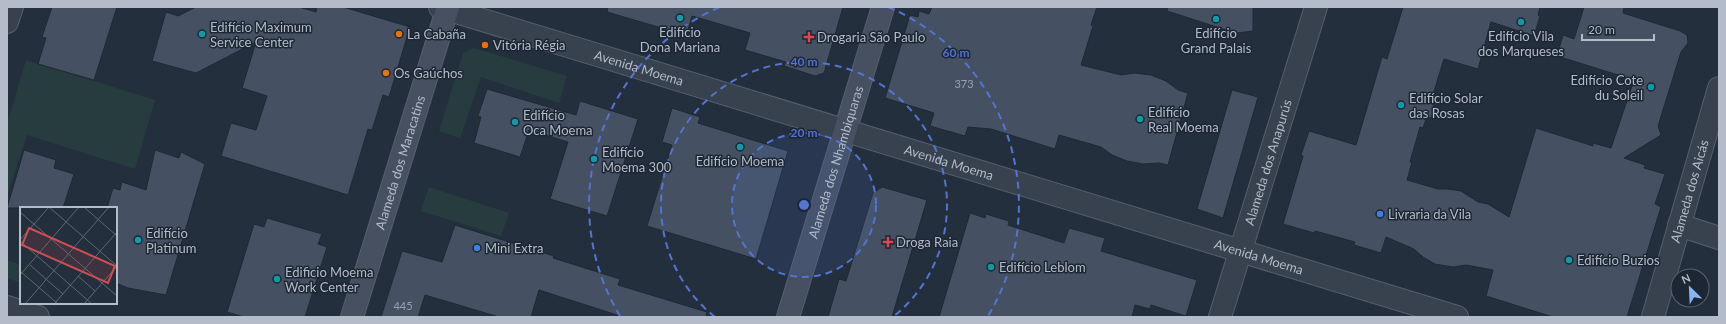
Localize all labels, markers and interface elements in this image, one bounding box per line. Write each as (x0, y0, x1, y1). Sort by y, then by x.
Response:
marker: Edifício Dona Mariana (675, 13, 685, 23)
marker: Edifício Grand Palais (1211, 14, 1221, 24)
scale bar (1582, 16, 1654, 42)
marker: Edifício Vila dos Marqueses (1516, 17, 1526, 27)
place label: Edifício Maximum Service Center (210, 19, 312, 50)
text: 20 m (1588, 22, 1615, 37)
place label: Edifício Dona Mariana (640, 24, 720, 55)
place label: Edifício Grand Palais (1181, 25, 1252, 56)
place label: La Cabaña (407, 26, 466, 42)
place label: Edifício Vila dos Marqueses (1478, 28, 1564, 59)
marker: Edifício Maximum Service Center (197, 29, 207, 39)
marker: La Cabaña (394, 29, 404, 39)
place label: Drogaria São Paulo (817, 29, 925, 45)
marker: Drogaria São Paulo (804, 32, 814, 42)
place label: Vitória Régia (493, 37, 566, 53)
marker: Vitória Régia (480, 40, 490, 50)
text: 60 m (943, 45, 969, 60)
street label: Avenida Moema (592, 47, 686, 89)
text: 40 m (791, 54, 817, 69)
place label: Os Gaúchos (394, 65, 463, 81)
marker: Os Gaúchos (381, 68, 391, 78)
place label: Edifício Cote du Soleil (1571, 72, 1643, 103)
house number: 373 (954, 77, 974, 90)
marker: Edifício Cote du Soleil (1646, 82, 1656, 92)
street label: Alameda dos Nhambiquaras (805, 83, 867, 240)
place label: Edifício Solar das Rosas (1409, 90, 1483, 121)
street label: Alameda dos Maracatins (372, 93, 428, 231)
street label: Alameda dos Anapurús (1241, 97, 1295, 227)
marker: Edifício Solar das Rosas (1396, 100, 1406, 110)
place label: Edifício Real Moema (1148, 104, 1219, 135)
place label: Edifício Oca Moema (523, 107, 593, 138)
marker: Edifício Real Moema (1135, 114, 1145, 124)
marker: Edifício Oca Moema (510, 117, 520, 127)
text: 20 m (791, 125, 817, 140)
street label: Alameda dos Aicás (1667, 137, 1712, 244)
street label: Avenida Moema (902, 141, 995, 183)
marker: Edifício Moema (735, 142, 745, 152)
place label: Edifício Moema 300 (602, 144, 672, 175)
place label: Edifício Moema (696, 153, 784, 169)
marker: Edifício Moema 300 (589, 154, 599, 164)
centre of rings (797, 198, 811, 212)
place label: Livraria da Vila (1388, 206, 1471, 222)
inset map (20, 207, 117, 304)
marker: Livraria da Vila (1375, 209, 1385, 219)
place label: Edifício Platinum (146, 225, 196, 256)
place label: Droga Raia (896, 234, 958, 250)
marker: Edifício Platinum (133, 235, 143, 245)
street label: Avenida Moema (1212, 235, 1305, 278)
marker: Droga Raia (883, 237, 893, 247)
place label: Mini Extra (485, 240, 544, 256)
marker: Mini Extra (472, 243, 482, 253)
place label: Edifício Buzios (1577, 252, 1660, 268)
marker: Edifício Buzios (1564, 255, 1574, 265)
place label: Edifício Leblom (999, 259, 1086, 275)
marker: Edifício Leblom (986, 262, 996, 272)
place label: Edificio Moema Work Center (285, 264, 373, 295)
north arrow (1670, 268, 1710, 308)
text: N (1679, 271, 1692, 286)
marker: Edificio Moema Work Center (272, 274, 282, 284)
house number: 445 (393, 299, 413, 312)

